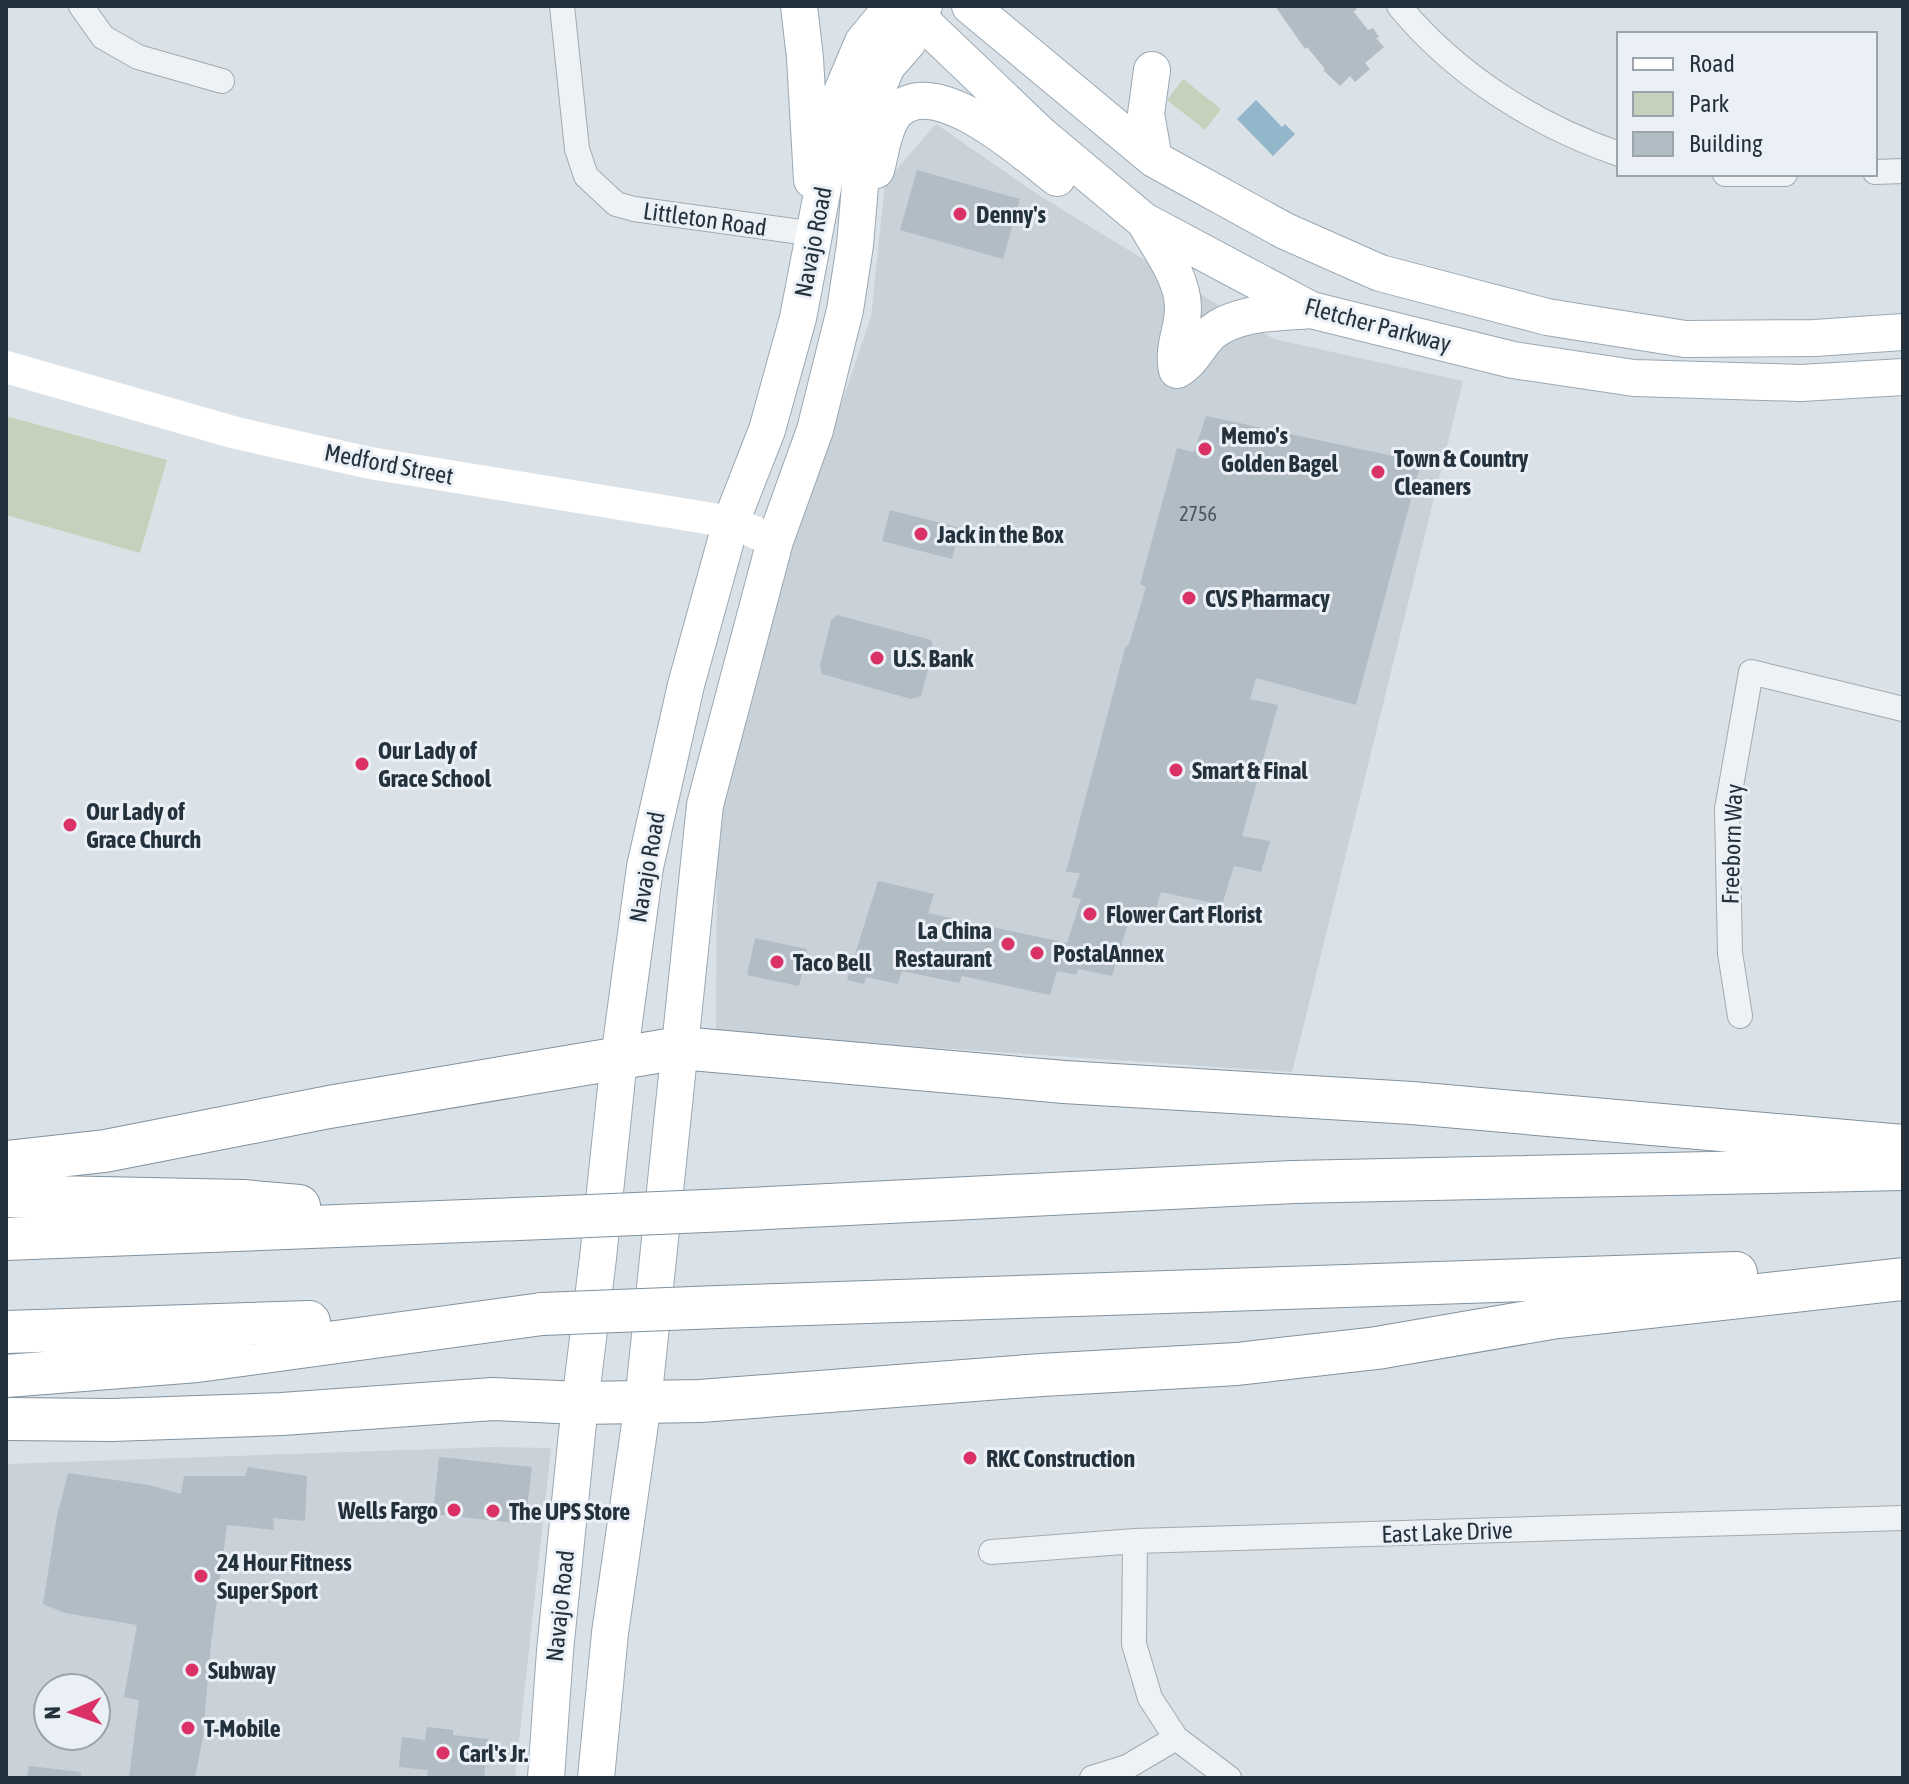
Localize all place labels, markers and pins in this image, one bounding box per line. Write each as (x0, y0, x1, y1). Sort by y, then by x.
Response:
place label: Denny's (976, 201, 1046, 228)
marker: Denny's (951, 205, 969, 223)
place label: Memo's Golden Bagel (1221, 422, 1339, 477)
marker: Memo's Golden Bagel (1196, 440, 1214, 458)
place label: Town & Country Cleaners (1394, 445, 1528, 500)
marker: Town & Country Cleaners (1369, 463, 1387, 481)
place label: Jack in the Box (936, 521, 1064, 548)
marker: Jack in the Box (912, 525, 930, 543)
place label: CVS Pharmacy (1205, 585, 1330, 612)
marker: CVS Pharmacy (1180, 589, 1198, 607)
place label: U.S. Bank (893, 645, 974, 672)
marker: U.S. Bank (868, 649, 886, 667)
place label: Our Lady of Grace School (378, 737, 492, 792)
marker: Our Lady of Grace School (353, 755, 371, 773)
place label: Smart & Final (1192, 757, 1308, 784)
marker: Smart & Final (1167, 761, 1185, 779)
place label: Our Lady of Grace Church (86, 798, 201, 853)
marker: Our Lady of Grace Church (61, 816, 79, 834)
place label: Flower Cart Florist (1106, 901, 1262, 928)
marker: Flower Cart Florist (1081, 905, 1099, 923)
place label: La China Restaurant (895, 917, 992, 972)
marker: La China Restaurant (999, 935, 1017, 953)
place label: PostalAnnex (1053, 940, 1164, 967)
marker: PostalAnnex (1028, 944, 1046, 962)
place label: Taco Bell (793, 949, 872, 976)
marker: Taco Bell (768, 953, 786, 971)
place label: RKC Construction (986, 1445, 1135, 1472)
marker: RKC Construction (961, 1449, 979, 1467)
place label: Wells Fargo (337, 1497, 438, 1524)
place label: The UPS Store (509, 1498, 630, 1525)
marker: Wells Fargo (445, 1501, 463, 1519)
marker: The UPS Store (484, 1502, 502, 1520)
place label: 24 Hour Fitness Super Sport (217, 1549, 352, 1604)
marker: 24 Hour Fitness Super Sport (192, 1567, 210, 1585)
place label: Subway (208, 1657, 276, 1684)
marker: Subway (183, 1661, 201, 1679)
place label: T-Mobile (204, 1715, 281, 1742)
marker: T-Mobile (179, 1719, 197, 1737)
place label: Carl's Jr. (459, 1740, 528, 1767)
marker: Carl's Jr. (434, 1744, 452, 1762)

